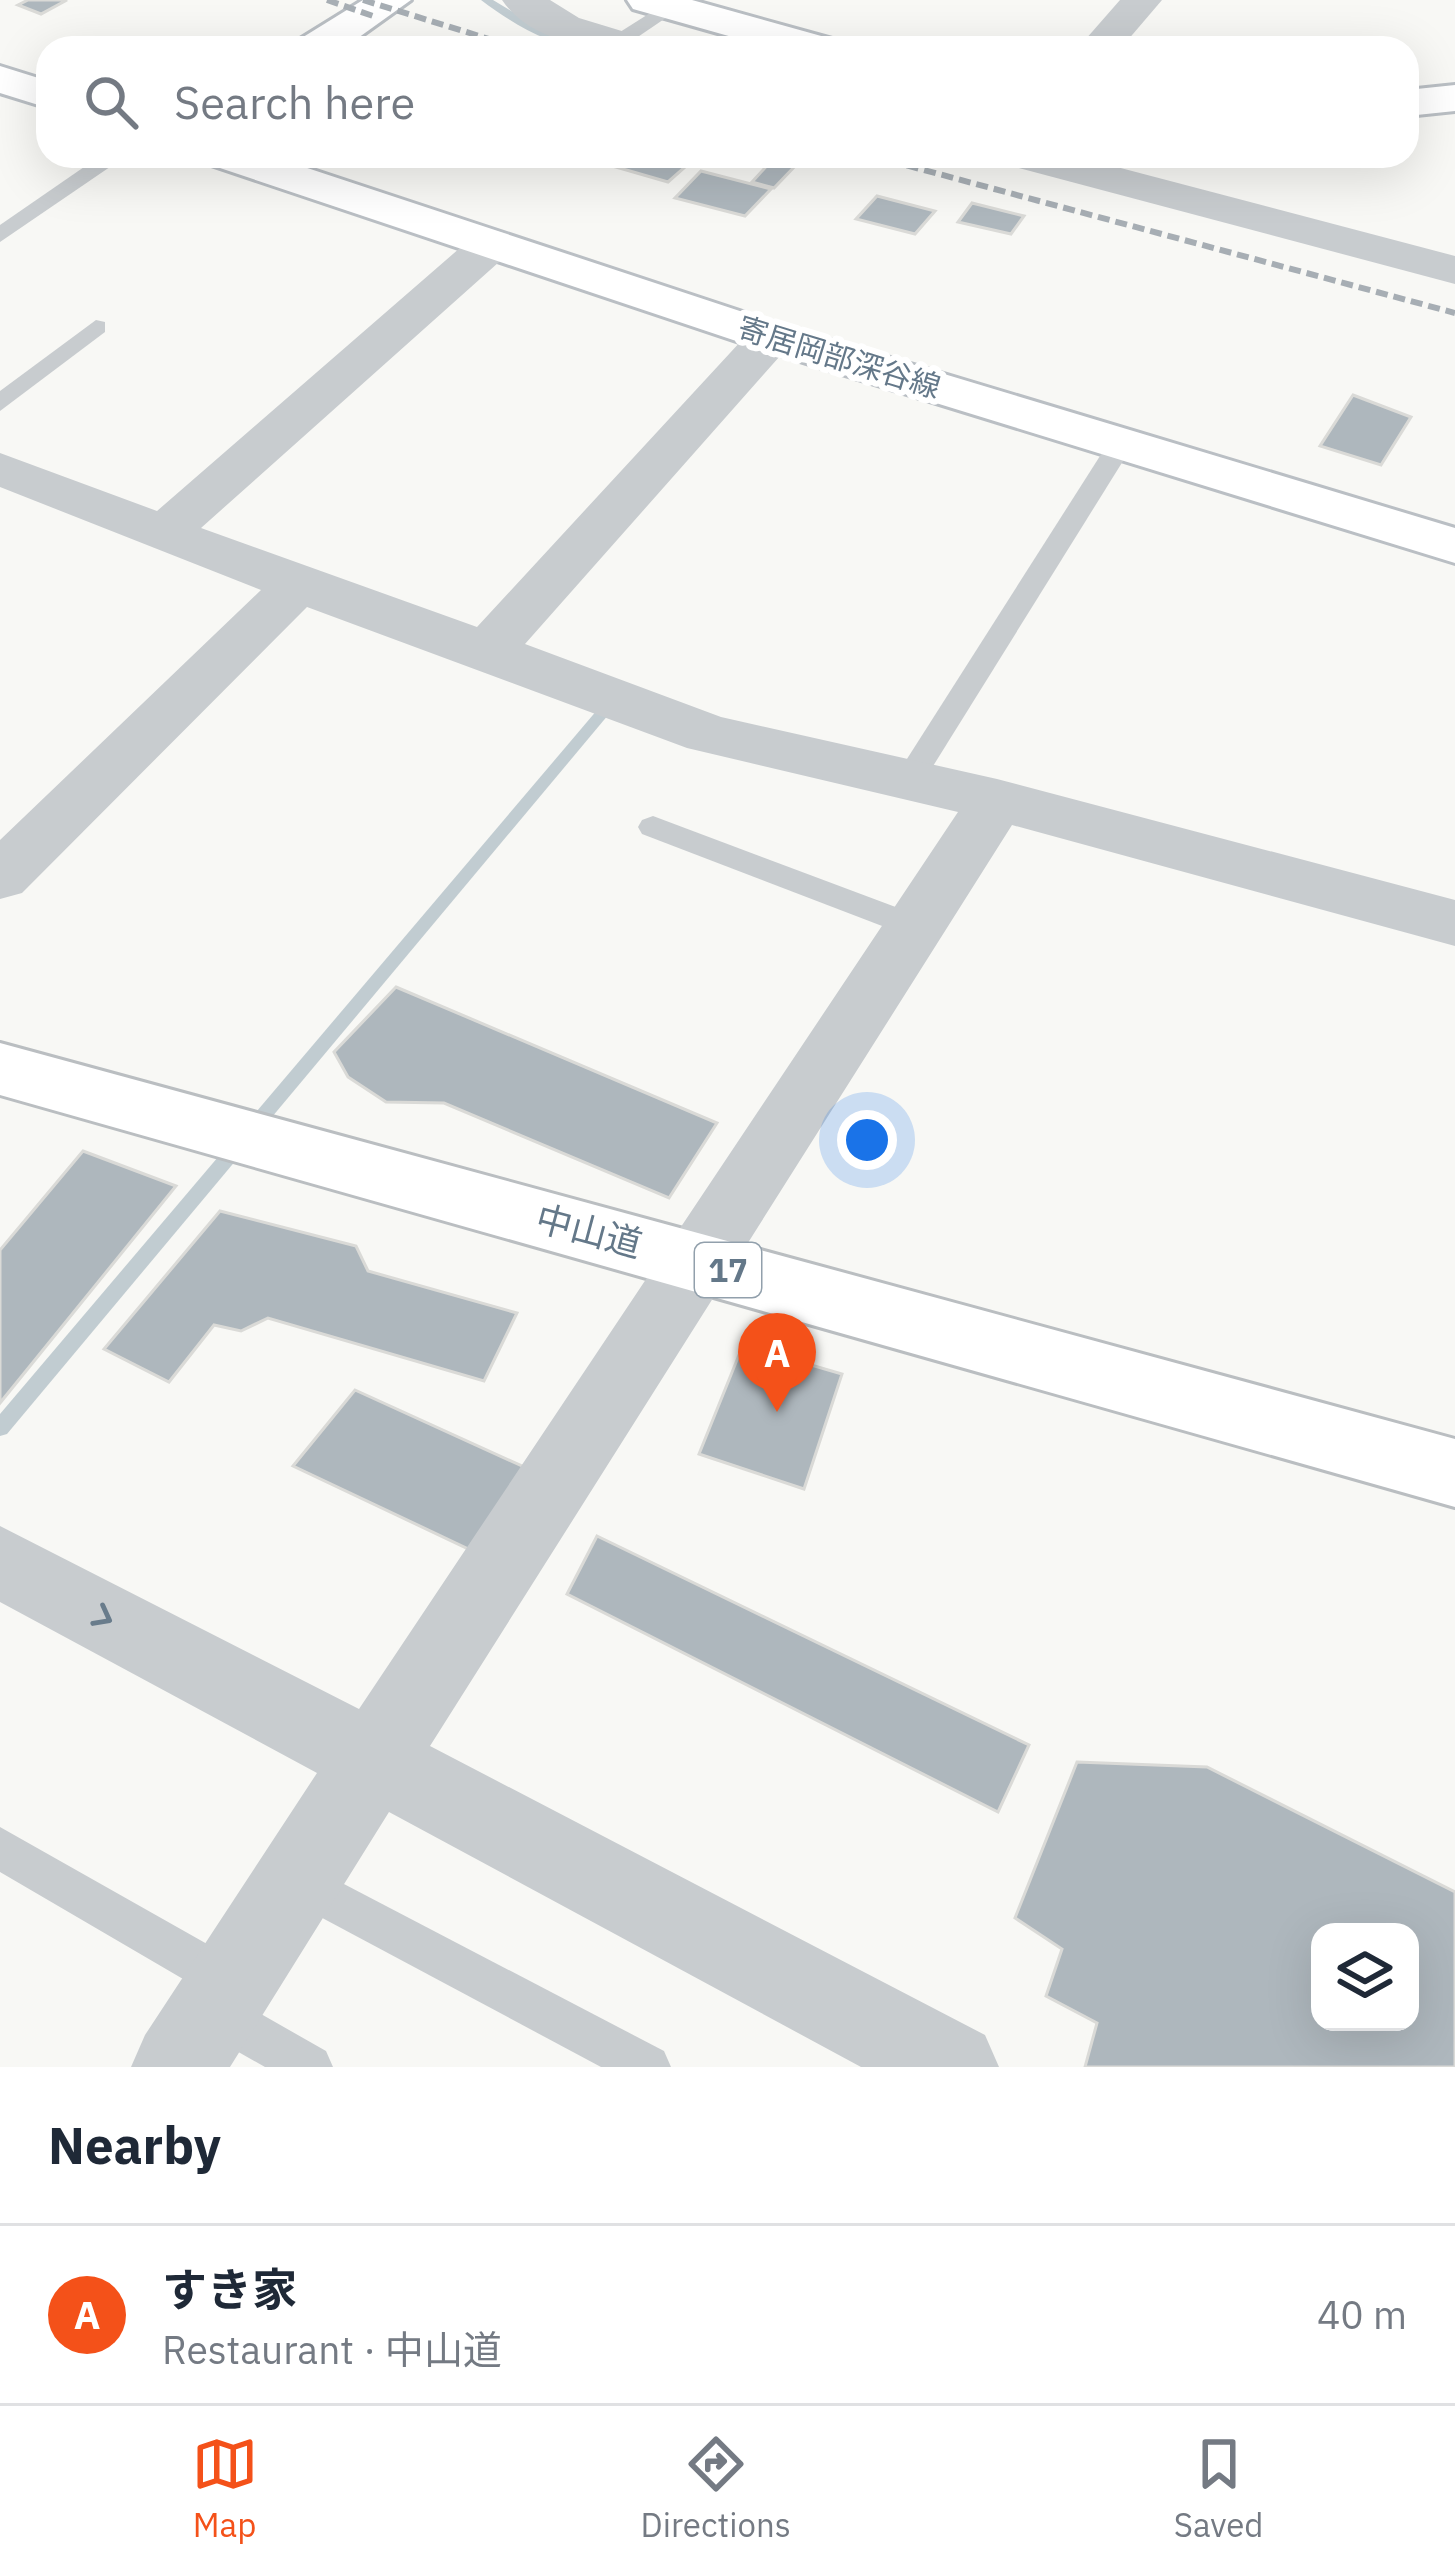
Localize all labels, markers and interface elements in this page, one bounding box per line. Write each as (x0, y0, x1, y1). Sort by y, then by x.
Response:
search box (36, 36, 1419, 168)
icon: search (78, 69, 144, 135)
text: Search here (174, 73, 415, 131)
street label: 寄居岡部深谷線 (733, 307, 946, 406)
your location (837, 1110, 897, 1170)
street label: 中山道 (531, 1194, 647, 1267)
road number: 17 (695, 1243, 761, 1297)
pin: A (738, 1313, 816, 1412)
one-way arrow (91, 1603, 112, 1626)
map controls (1311, 1923, 1419, 2031)
button: layers (1311, 1923, 1419, 2031)
text: Nearby (48, 2112, 221, 2178)
text: すき家 (162, 2260, 297, 2318)
text: A (74, 2289, 100, 2340)
text: 40 m (1317, 2289, 1407, 2340)
text: Restaurant · 中山道 (162, 2324, 502, 2375)
tab: Map (192, 2431, 258, 2546)
tab: Directions (641, 2431, 791, 2546)
tab: Saved (1174, 2431, 1263, 2546)

